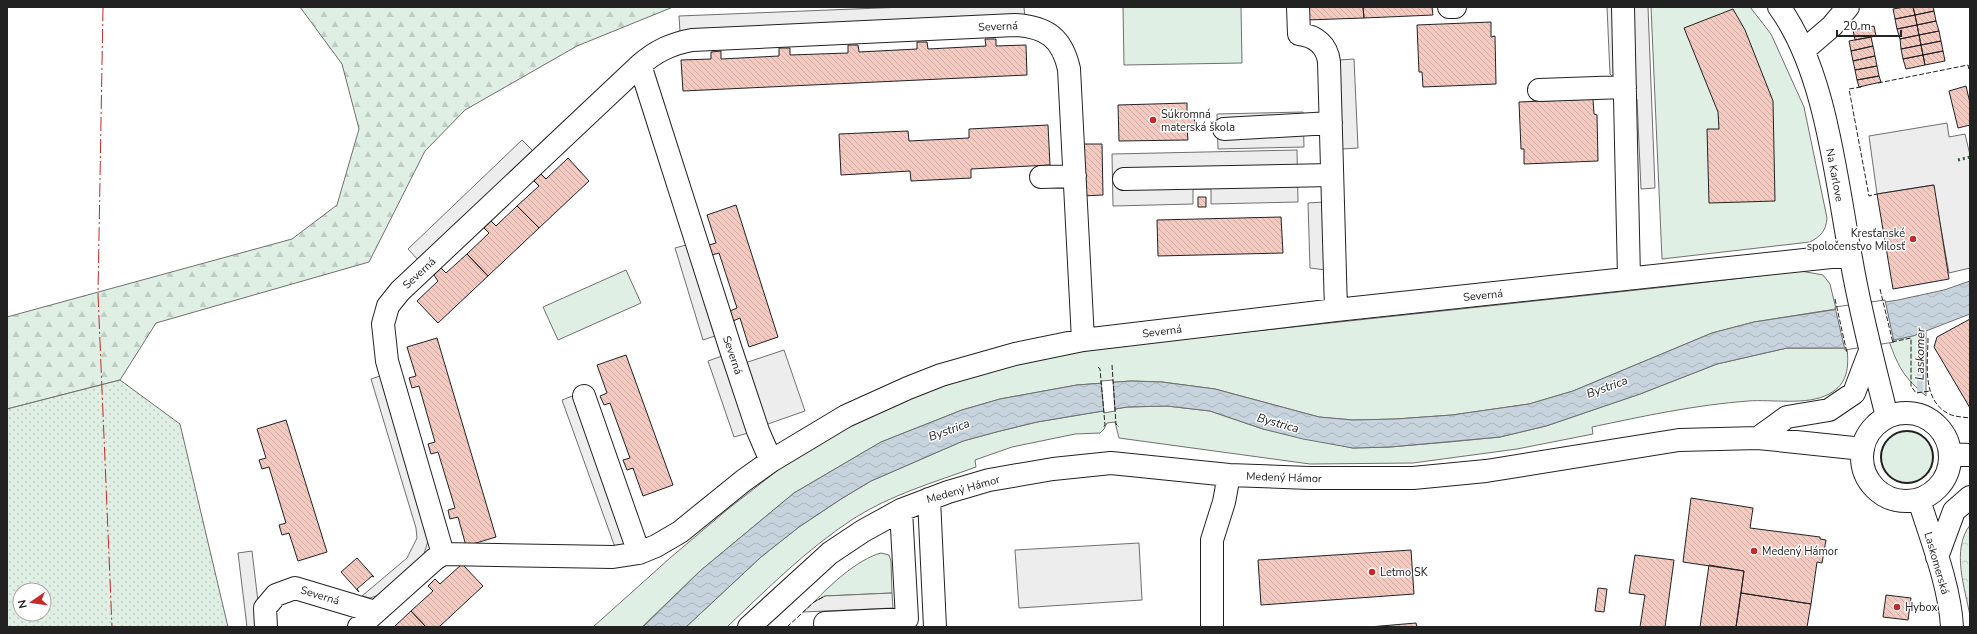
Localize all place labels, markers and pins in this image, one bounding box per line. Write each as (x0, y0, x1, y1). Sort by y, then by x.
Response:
place label: Súkromná materská škola (1161, 107, 1235, 135)
marker: Súkromná materská škola (1148, 115, 1158, 125)
place label: Kresťanské spoločenstvo Milosť (1807, 226, 1905, 254)
marker: Kresťanské spoločenstvo Milosť (1908, 234, 1918, 244)
place label: Medený Hámor (1762, 544, 1838, 559)
marker: Medený Hámor (1749, 546, 1759, 556)
place label: Letmo SK (1380, 565, 1429, 580)
marker: Letmo SK (1367, 567, 1377, 577)
place label: Hybox (1905, 600, 1937, 615)
marker: Hybox (1892, 602, 1902, 612)

